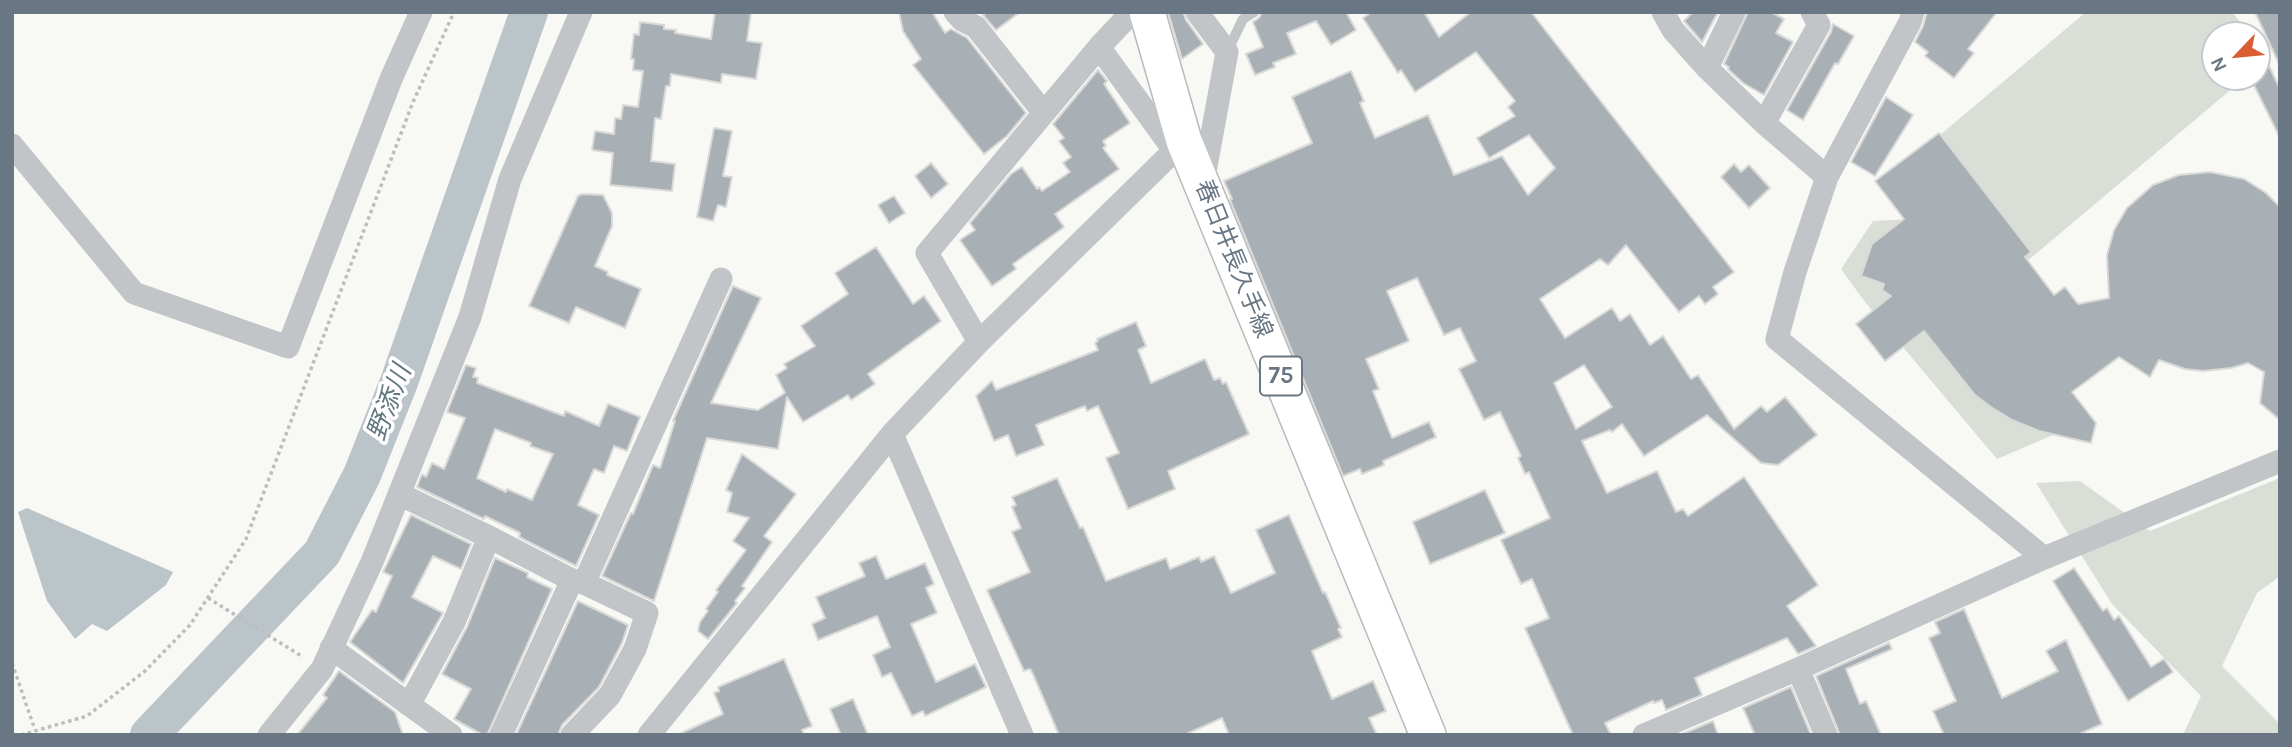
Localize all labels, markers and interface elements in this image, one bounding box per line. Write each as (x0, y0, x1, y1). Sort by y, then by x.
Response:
north arrow (2201, 21, 2271, 91)
text: N (2206, 53, 2232, 75)
street label: 春日井長久手線 (1188, 176, 1278, 342)
road number: 75 (1260, 356, 1302, 396)
water label: 野添川 (361, 361, 419, 445)

